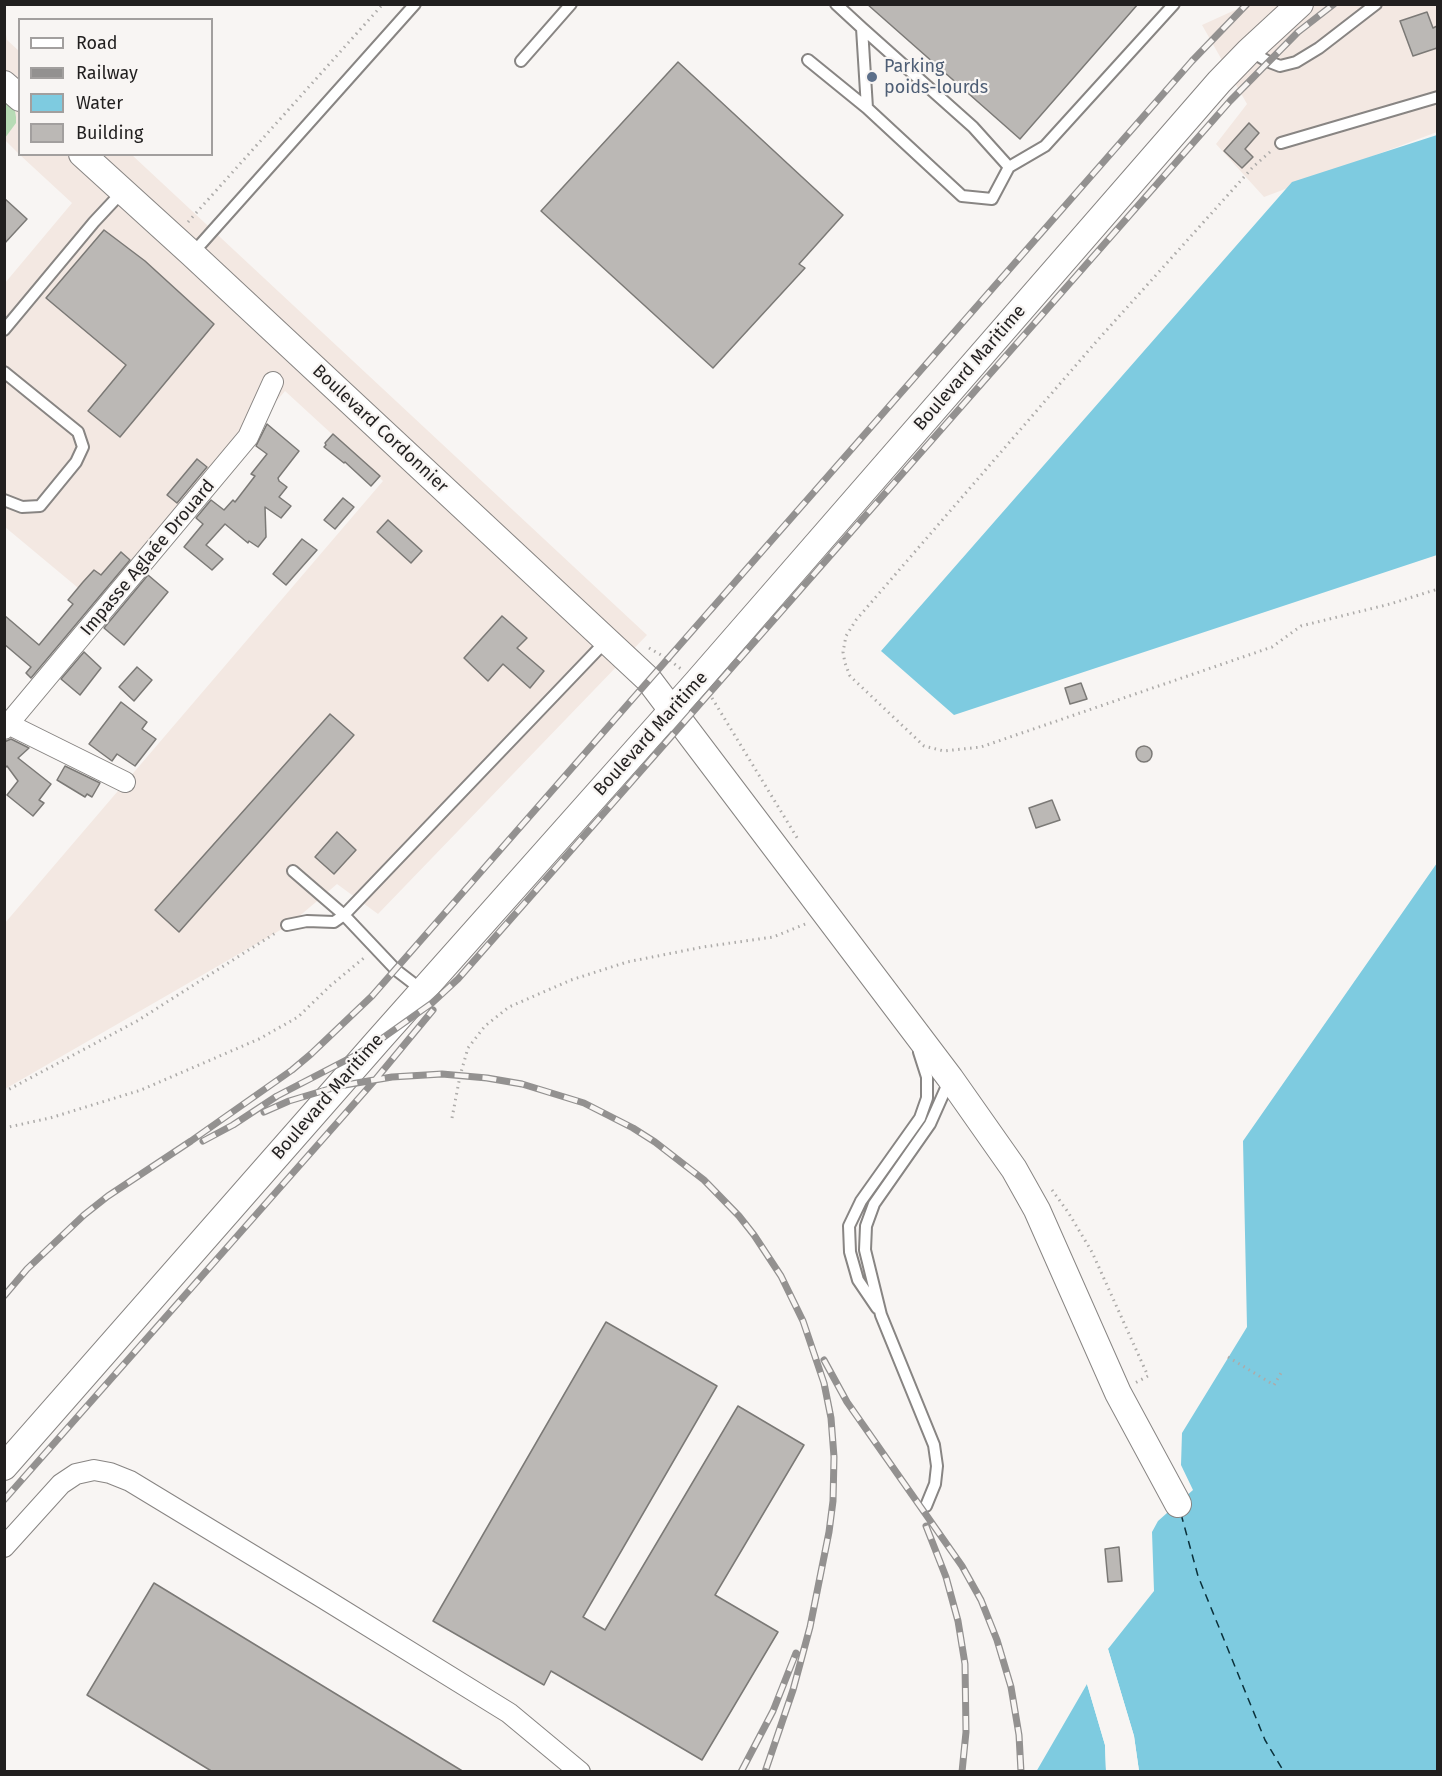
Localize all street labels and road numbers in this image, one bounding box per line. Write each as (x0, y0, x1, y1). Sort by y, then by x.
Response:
street label: Boulevard Maritime (909, 301, 1031, 435)
street label: Boulevard Cordonnier (308, 360, 452, 498)
street label: Impasse Aglaée Drouard (76, 476, 220, 640)
street label: Boulevard Maritime (590, 667, 712, 801)
street label: Boulevard Maritime (267, 1030, 389, 1164)

